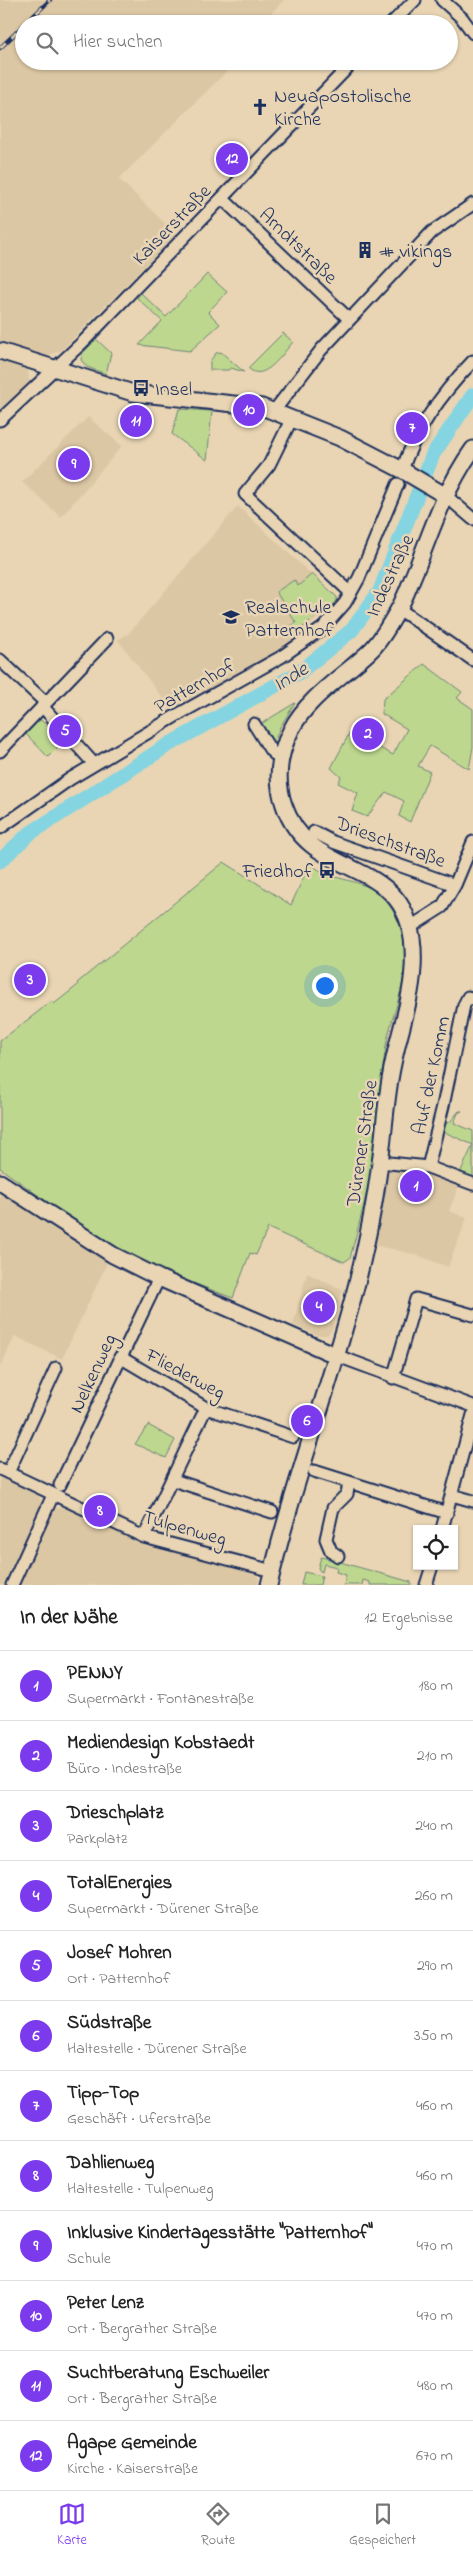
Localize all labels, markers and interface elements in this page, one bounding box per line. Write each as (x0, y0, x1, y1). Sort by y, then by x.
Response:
search box (15, 15, 458, 70)
icon: search (33, 29, 61, 57)
text: Hier suchen (73, 29, 162, 56)
place label: Neuapostolische Kirche (274, 83, 411, 135)
church icon: Neuapostolische Kirche (250, 97, 270, 117)
pin: 12 (216, 140, 248, 178)
street label: Kaiserstraße (127, 179, 219, 273)
street label: Arndtstraße (251, 202, 343, 292)
place label: # vikings (379, 238, 452, 268)
building icon: # vikings (355, 240, 375, 260)
place label: Insel (155, 376, 192, 405)
bus stop icon: Insel (131, 378, 151, 398)
pin: 10 (233, 391, 265, 429)
pin: 11 (120, 402, 152, 440)
pin: 7 (396, 409, 428, 447)
pin: 9 (58, 445, 90, 483)
street label: Indestraße (360, 530, 423, 622)
place label: Realschule Patternhof (245, 594, 335, 646)
school or university icon: Realschule Patternhof (221, 607, 241, 627)
street label: Patternhof (150, 652, 242, 722)
water label: Inde (268, 654, 316, 700)
pin: 5 (49, 712, 81, 750)
pin: 2 (352, 715, 384, 753)
street label: Drieschstraße (330, 810, 449, 877)
place label: Friedhof (241, 858, 314, 887)
bus stop icon: Friedhof (317, 860, 337, 880)
pin: 3 (14, 961, 46, 999)
your location (312, 973, 338, 999)
street label: Auf der Komm (406, 1014, 459, 1137)
street label: Dürener Straße (340, 1078, 387, 1209)
pin: 1 (400, 1167, 432, 1205)
pin: 4 (303, 1288, 335, 1326)
street label: Nelkenweg (63, 1330, 126, 1419)
street label: Fliederweg (139, 1342, 230, 1409)
pin: 6 (291, 1402, 323, 1440)
pin: 8 (84, 1492, 116, 1530)
street label: Tulpenweg (139, 1504, 230, 1556)
map controls (413, 1525, 458, 1570)
button: locate (413, 1525, 458, 1570)
text: In der Nähe (20, 1603, 118, 1633)
text: 12 Ergebnisse (364, 1606, 453, 1630)
text: PENNY (67, 1660, 123, 1687)
text: 1 (33, 1674, 39, 1698)
text: 180 m (419, 1674, 453, 1698)
text: Supermarkt · Fontanestraße (67, 1687, 254, 1711)
text: Mediendesign Kobstaedt (67, 1730, 254, 1757)
text: 2 (32, 1744, 40, 1768)
text: 210 m (417, 1744, 453, 1768)
text: Büro · Indestraße (67, 1757, 182, 1781)
text: Drieschplatz (67, 1800, 163, 1827)
text: 3 (33, 1814, 39, 1838)
text: 240 m (415, 1814, 453, 1838)
text: Parkplatz (67, 1827, 128, 1851)
text: TotalEnergies (67, 1870, 172, 1897)
text: 4 (33, 1884, 39, 1908)
text: 260 m (415, 1884, 453, 1908)
text: Supermarkt · Dürener Straße (67, 1897, 259, 1921)
text: Josef Mohren (67, 1940, 172, 1967)
text: 5 (31, 1954, 41, 1978)
text: 290 m (417, 1954, 453, 1978)
text: Ort · Patternhof (67, 1967, 170, 1991)
text: Südstraße (67, 2010, 151, 2037)
text: 6 (32, 2024, 40, 2048)
text: 350 m (414, 2024, 453, 2048)
text: Haltestelle · Dürener Straße (67, 2037, 247, 2061)
text: Tipp-Top (67, 2080, 139, 2107)
text: 7 (33, 2094, 39, 2118)
text: 460 m (416, 2094, 453, 2118)
text: Geschäft · Uferstraße (67, 2107, 211, 2131)
text: Dahlienweg (67, 2150, 154, 2177)
text: 8 (33, 2164, 39, 2188)
text: 460 m (416, 2164, 453, 2188)
text: Haltestelle · Tulpenweg (67, 2177, 213, 2201)
text: Inklusive Kindertagesstätte "Patternhof" (67, 2220, 373, 2247)
text: 9 (34, 2234, 38, 2258)
text: 470 m (416, 2234, 453, 2258)
text: Schule (67, 2247, 111, 2271)
text: Peter Lenz (67, 2290, 144, 2317)
text: 10 (30, 2304, 42, 2328)
text: 470 m (416, 2304, 453, 2328)
text: Ort · Bergrather Straße (67, 2317, 217, 2341)
text: Suchtberatung Eschweiler (67, 2360, 269, 2387)
text: 11 (31, 2374, 41, 2398)
text: 480 m (417, 2374, 453, 2398)
text: Ort · Bergrather Straße (67, 2387, 217, 2411)
text: Agape Gemeinde (67, 2430, 197, 2457)
text: 12 (29, 2444, 43, 2468)
text: 670 m (416, 2444, 453, 2468)
text: Kirche · Kaiserstraße (67, 2457, 198, 2481)
tab: Karte (57, 2500, 87, 2551)
tab: Route (201, 2500, 235, 2551)
tab: Gespeichert (349, 2500, 416, 2551)

